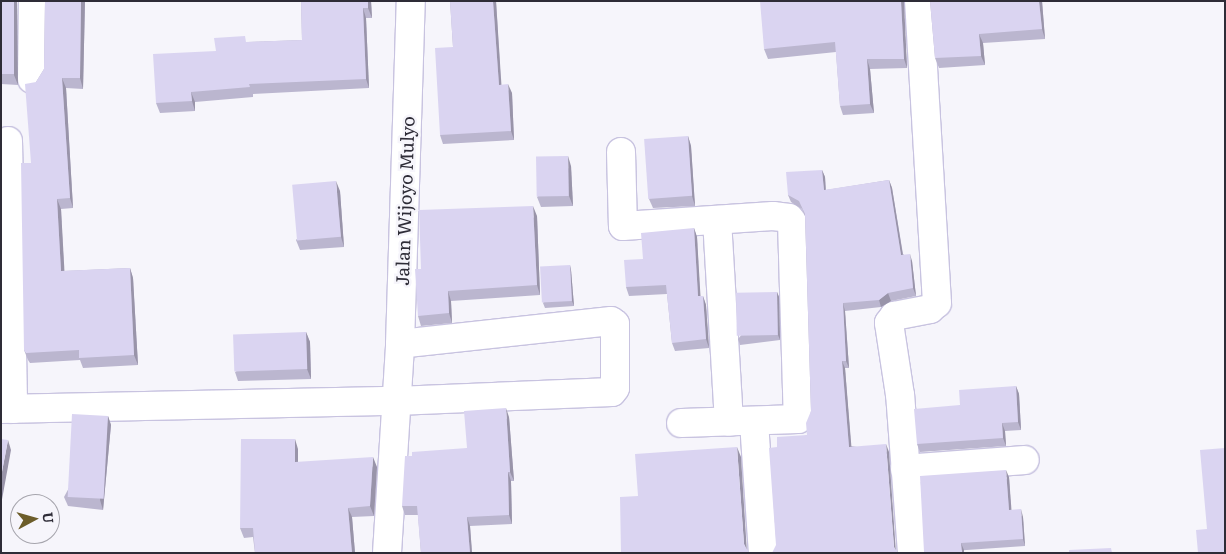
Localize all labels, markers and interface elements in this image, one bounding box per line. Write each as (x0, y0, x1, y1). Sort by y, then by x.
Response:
street label: Jalan Wijoyo Mulyo (391, 116, 419, 286)
north arrow (10, 494, 60, 544)
text: U (38, 511, 59, 524)

